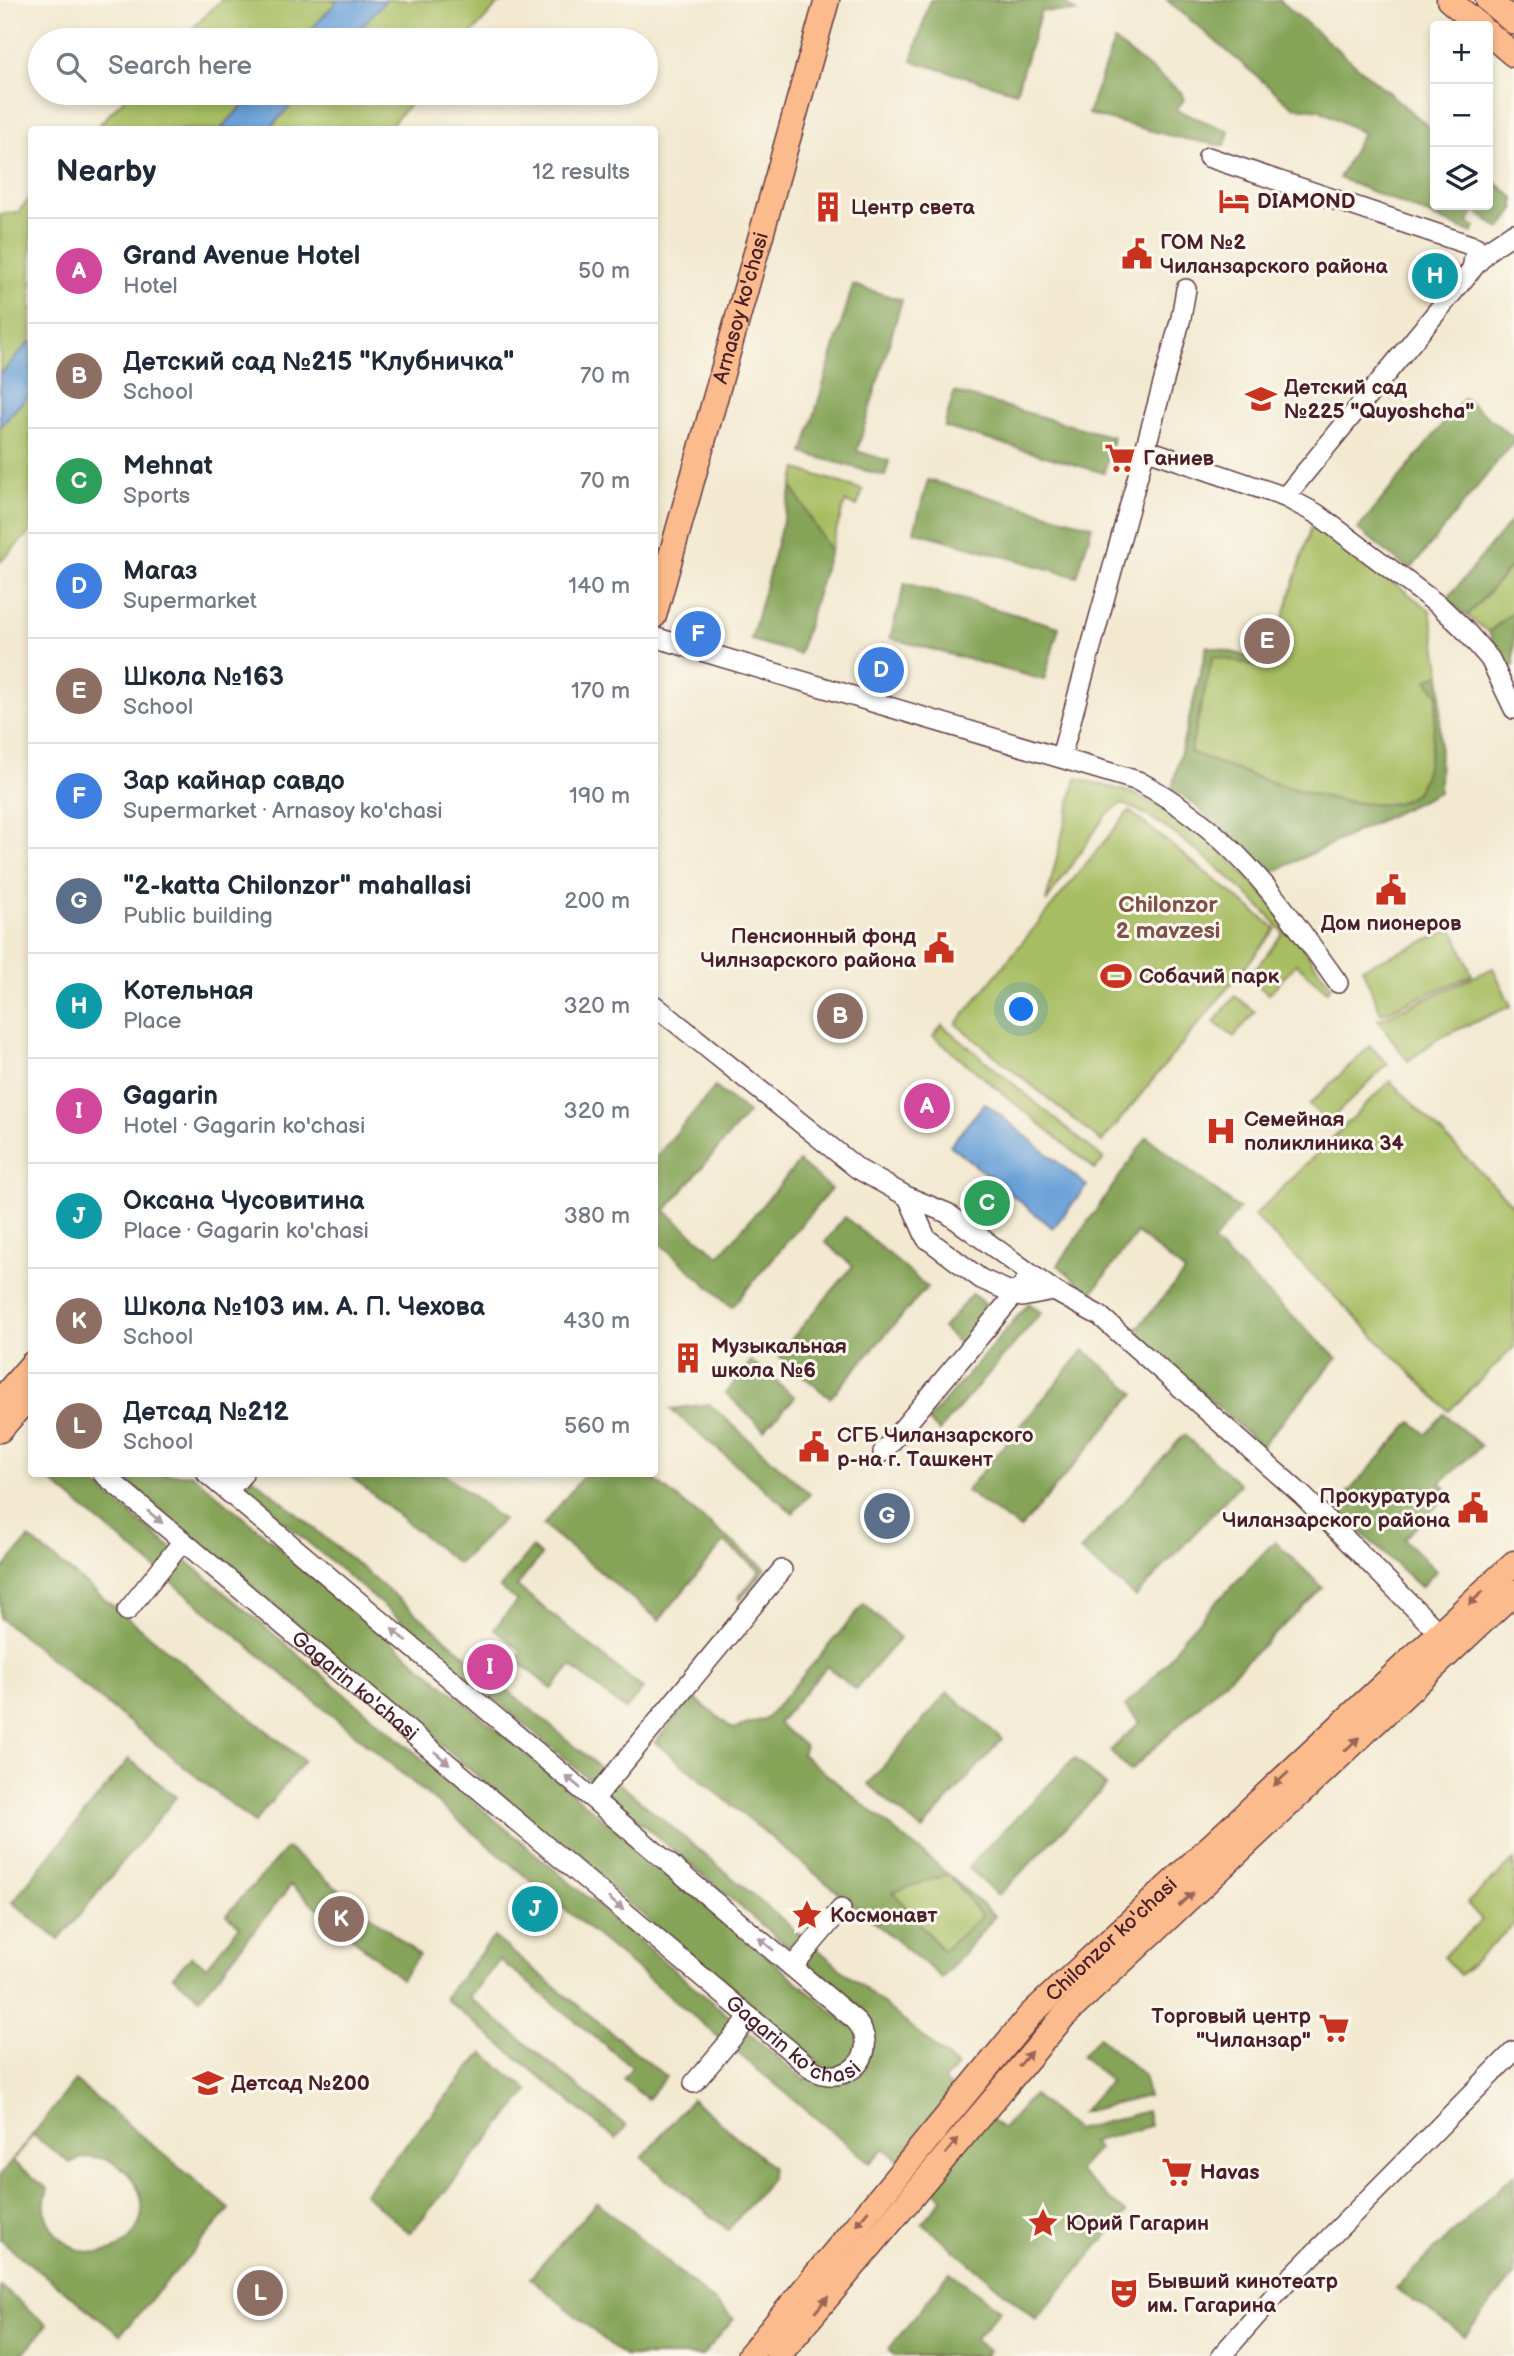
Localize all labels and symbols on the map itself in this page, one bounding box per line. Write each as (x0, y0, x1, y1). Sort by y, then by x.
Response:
hotel icon: DIAMOND (1217, 184, 1251, 218)
place label: DIAMOND (1257, 189, 1355, 214)
building icon: Центр света (811, 190, 845, 224)
place label: Центр света (851, 195, 976, 220)
street label: Arnasoy ko'chasi (708, 230, 774, 387)
place label: ГОМ №2 Чиланзарского района (1160, 230, 1389, 279)
public building icon: ГОМ №2 Чиланзарского района (1120, 237, 1154, 271)
pin: H (1412, 250, 1458, 302)
place label: Детский сад №225 "Quyoshcha" (1284, 375, 1474, 424)
school or university icon: Детский сад №225 "Quyoshcha" (1244, 382, 1278, 416)
supermarket icon: Ганиев (1103, 441, 1137, 475)
place label: Ганиев (1143, 446, 1215, 471)
pin: F (675, 608, 721, 660)
pin: E (1244, 615, 1290, 667)
pin: D (858, 644, 904, 696)
public building icon: Дом пионеров (1374, 873, 1408, 907)
district label: Chilonzor 2 mavzesi (1116, 891, 1220, 945)
place label: Дом пионеров (1321, 911, 1462, 936)
place label: Пенсионный фонд Чилнзарского района (700, 924, 917, 973)
public building icon: Пенсионный фонд Чилнзарского района (922, 931, 956, 965)
sports icon: Собачий парк (1099, 959, 1133, 993)
place label: Собачий парк (1139, 964, 1280, 989)
pin: B (817, 990, 863, 1042)
your location (1004, 992, 1038, 1026)
pin: A (904, 1080, 950, 1132)
place label: Семейная поликлиника 34 (1244, 1107, 1404, 1156)
hospital icon: Семейная поликлиника 34 (1204, 1114, 1238, 1148)
pin: C (964, 1177, 1010, 1229)
place label: Mузыкальная школа №6 (711, 1334, 847, 1383)
building icon: Mузыкальная школа №6 (671, 1341, 705, 1375)
place label: СГБ Чиланзарского р-на г. Ташкент (837, 1423, 1033, 1472)
public building icon: СГБ Чиланзарского р-на г. Ташкент (797, 1430, 831, 1464)
place label: Прокуратура Чиланзарского района (1222, 1484, 1451, 1533)
pin: G (864, 1490, 910, 1542)
public building icon: Прокуратура Чиланзарского района (1456, 1491, 1490, 1525)
one-way arrow (147, 1509, 164, 1524)
one-way arrow (1467, 1590, 1485, 1606)
street label: Gagarin ko'chasi (286, 1626, 423, 1746)
one-way arrow (391, 1628, 408, 1643)
pin: I (467, 1641, 513, 1693)
one-way arrow (1343, 1736, 1360, 1752)
one-way arrow (433, 1750, 451, 1766)
one-way arrow (1273, 1771, 1290, 1787)
one-way arrow (565, 1775, 582, 1790)
street label: Chilonzor ko'chasi (1041, 1872, 1182, 2007)
pin: J (512, 1883, 558, 1935)
one-way arrow (1177, 1891, 1195, 1907)
pin: K (318, 1893, 364, 1945)
one-way arrow (608, 1896, 625, 1911)
place icon: Космонавт (790, 1898, 824, 1932)
place label: Космонавт (830, 1903, 937, 1928)
one-way arrow (757, 1936, 775, 1952)
street label: Gagarin ko'chasi (720, 1990, 866, 2088)
place label: Торговый центр "Чиланзар" (1151, 2004, 1312, 2053)
supermarket icon: Торговый центр "Чиланзар" (1317, 2011, 1351, 2045)
one-way arrow (1017, 2051, 1032, 2068)
school or university icon: Детсад №200 (191, 2066, 225, 2100)
place label: Детсад №200 (231, 2071, 370, 2096)
one-way arrow (945, 2137, 960, 2155)
supermarket icon: Havas (1160, 2155, 1194, 2189)
place label: Havas (1200, 2160, 1260, 2185)
place icon: Юрий Гагарин (1026, 2206, 1060, 2240)
one-way arrow (855, 2210, 870, 2227)
place label: Юрий Гагарин (1066, 2211, 1209, 2236)
pin: L (237, 2267, 283, 2319)
place label: Бывший кинотеатр им. Гагарина (1147, 2269, 1339, 2318)
theatre icon: Бывший кинотеатр им. Гагарина (1107, 2276, 1141, 2310)
one-way arrow (814, 2295, 829, 2312)

